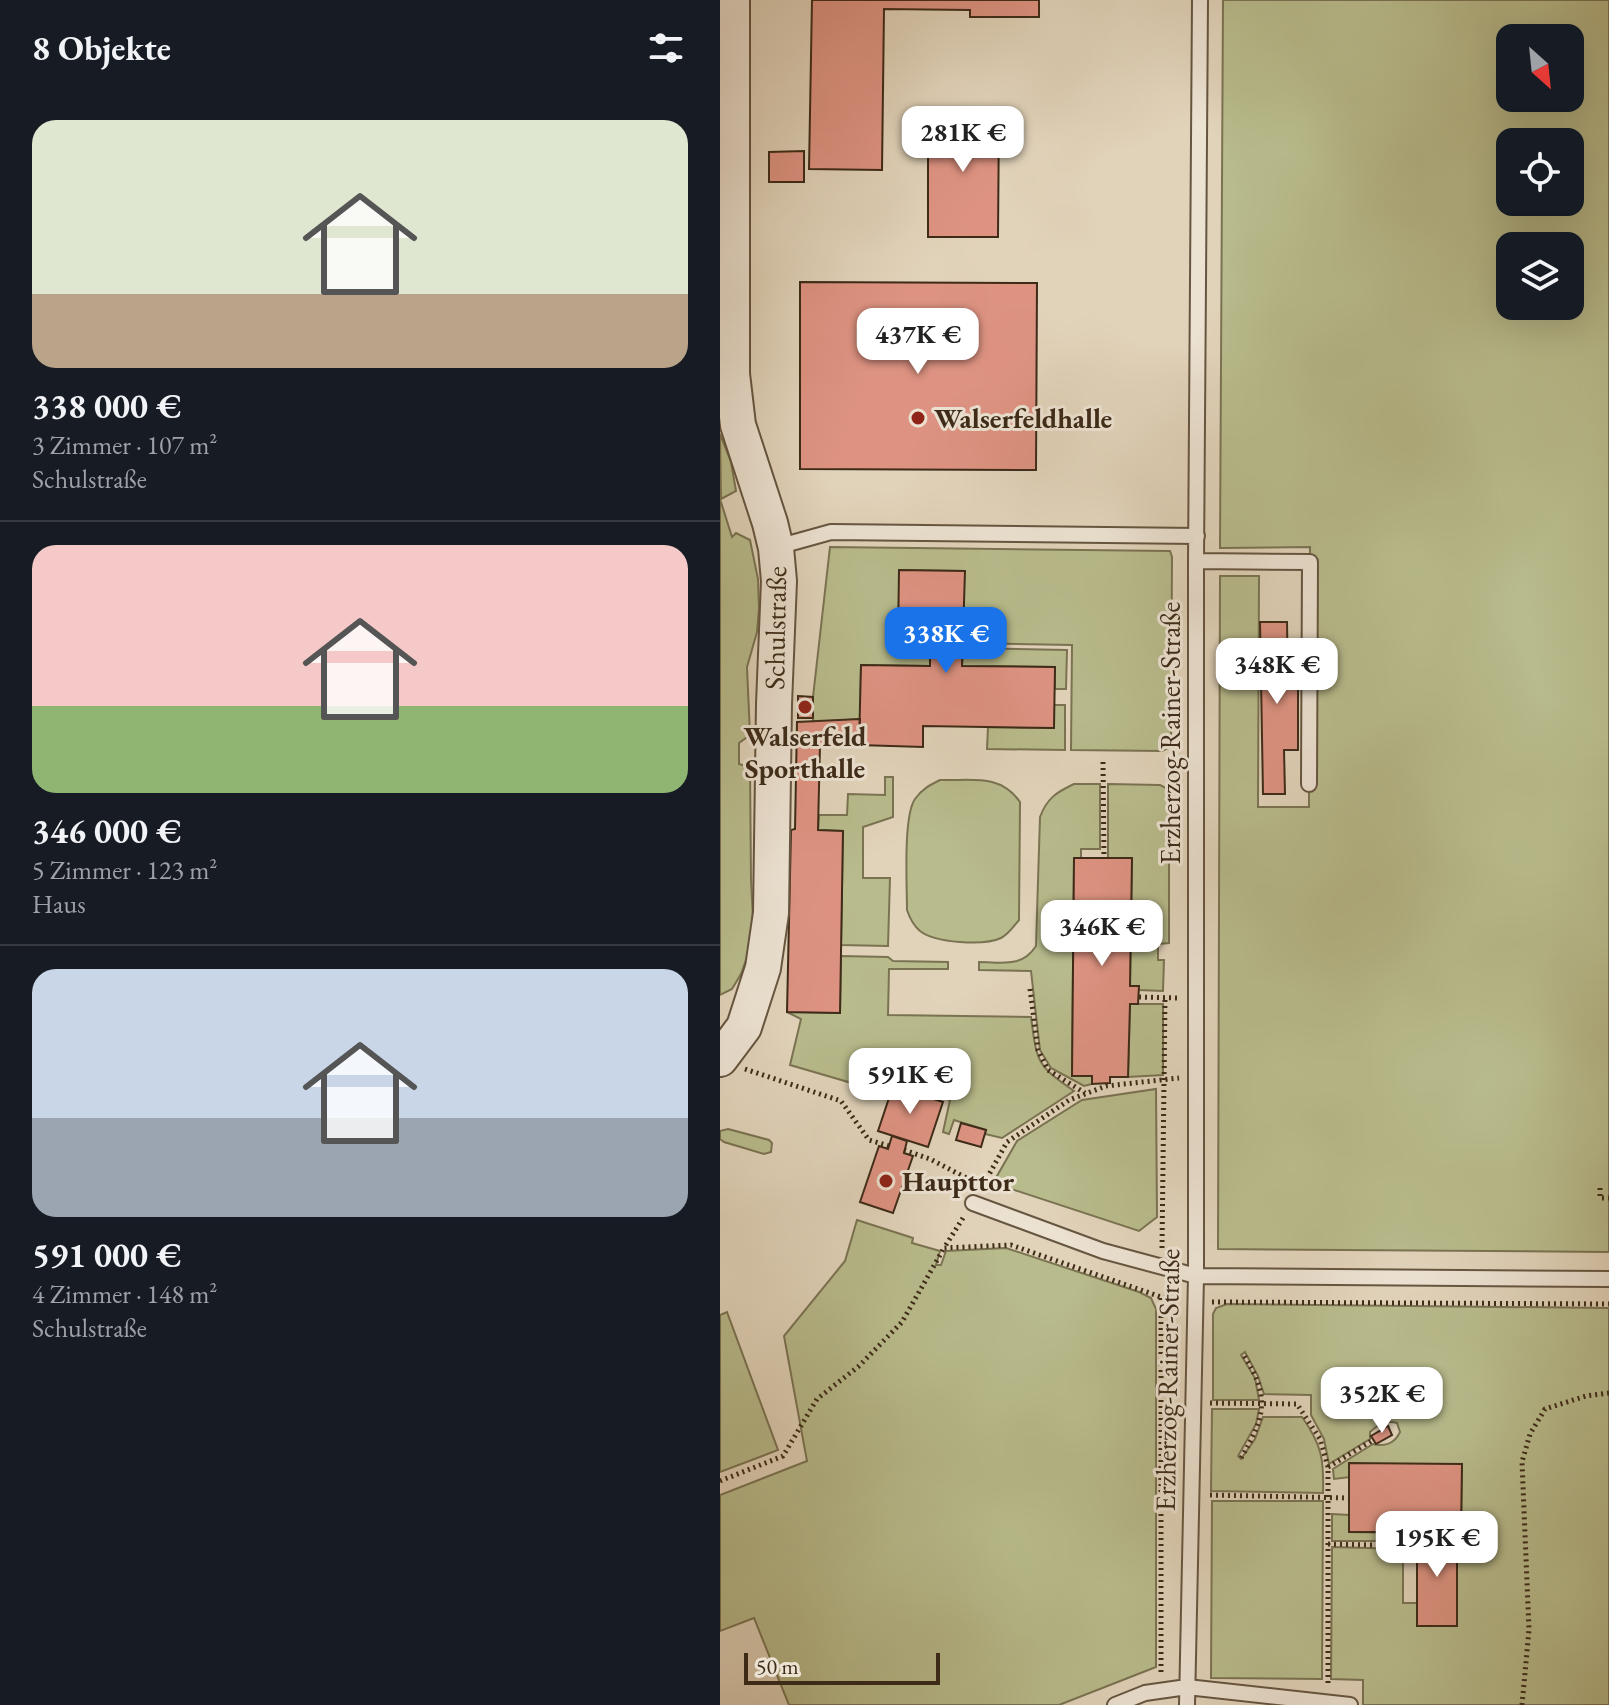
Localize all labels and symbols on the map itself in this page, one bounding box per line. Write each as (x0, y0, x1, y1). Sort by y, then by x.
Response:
north arrow (1496, 24, 1584, 112)
pin: 281K € (898, 106, 1028, 174)
pin: 437K € (853, 308, 983, 376)
place label: Walserfeldhalle (934, 400, 1112, 436)
marker: Walserfeldhalle (909, 409, 927, 427)
street label: Schulstraße (756, 566, 794, 690)
street label: Erzherzog-Rainer-Straße (1152, 602, 1188, 864)
pin: 338K € (881, 607, 1011, 675)
pin: 348K € (1212, 638, 1342, 706)
marker: Walserfeld Sporthalle (796, 698, 814, 716)
place label: Walserfeld Sporthalle (743, 718, 867, 786)
pin: 346K € (1037, 900, 1167, 968)
pin: 591K € (845, 1048, 975, 1116)
place label: Haupttor (902, 1163, 1014, 1199)
marker: Haupttor (877, 1172, 895, 1190)
street label: Erzherzog-Rainer-Straße (1147, 1248, 1187, 1512)
pin: 352K € (1317, 1367, 1447, 1435)
pin: 195K € (1372, 1511, 1502, 1579)
scale bar (744, 1649, 940, 1685)

